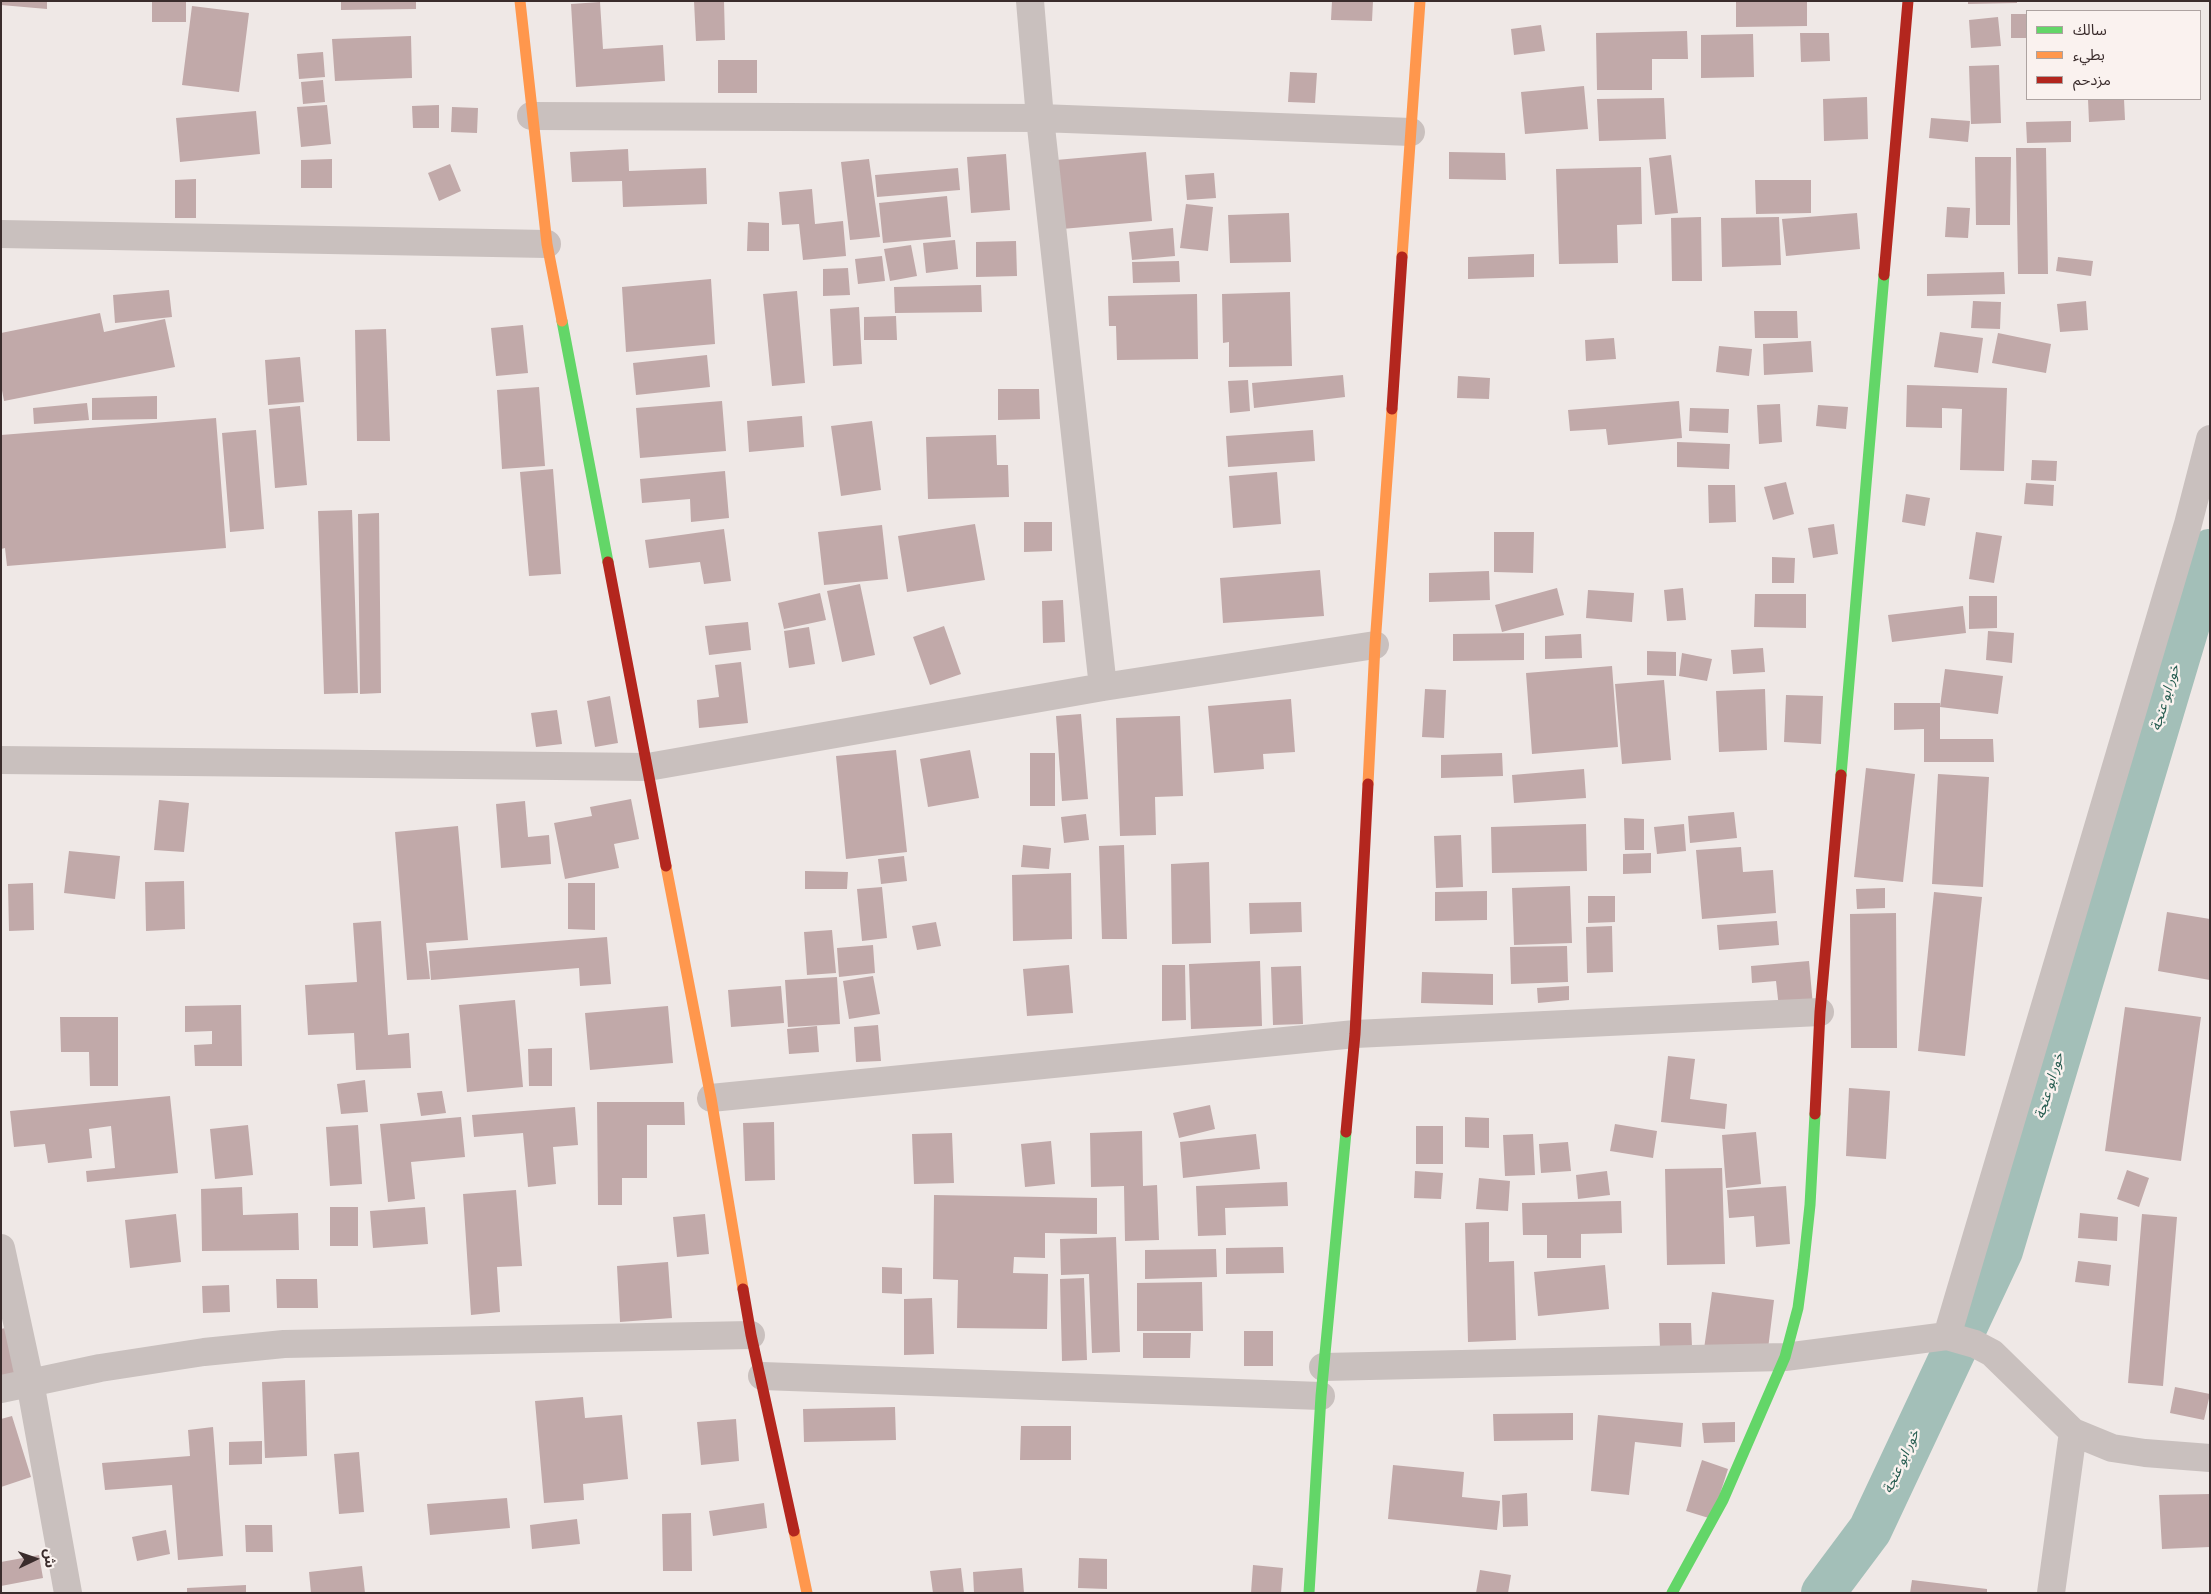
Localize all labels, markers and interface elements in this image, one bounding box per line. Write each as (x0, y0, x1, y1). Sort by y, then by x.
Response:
legend (2026, 10, 2201, 100)
text: سالك (2073, 21, 2107, 39)
text: بطيء (2073, 46, 2105, 64)
text: مزدحم (2073, 71, 2111, 89)
water label: خور ابو عنجة (2148, 663, 2184, 733)
water label: خور ابو عنجة (2032, 1051, 2068, 1121)
water label: خور ابو عنجة (1880, 1428, 1924, 1496)
north arrow (10, 1534, 60, 1584)
text: ش (41, 1548, 58, 1568)

